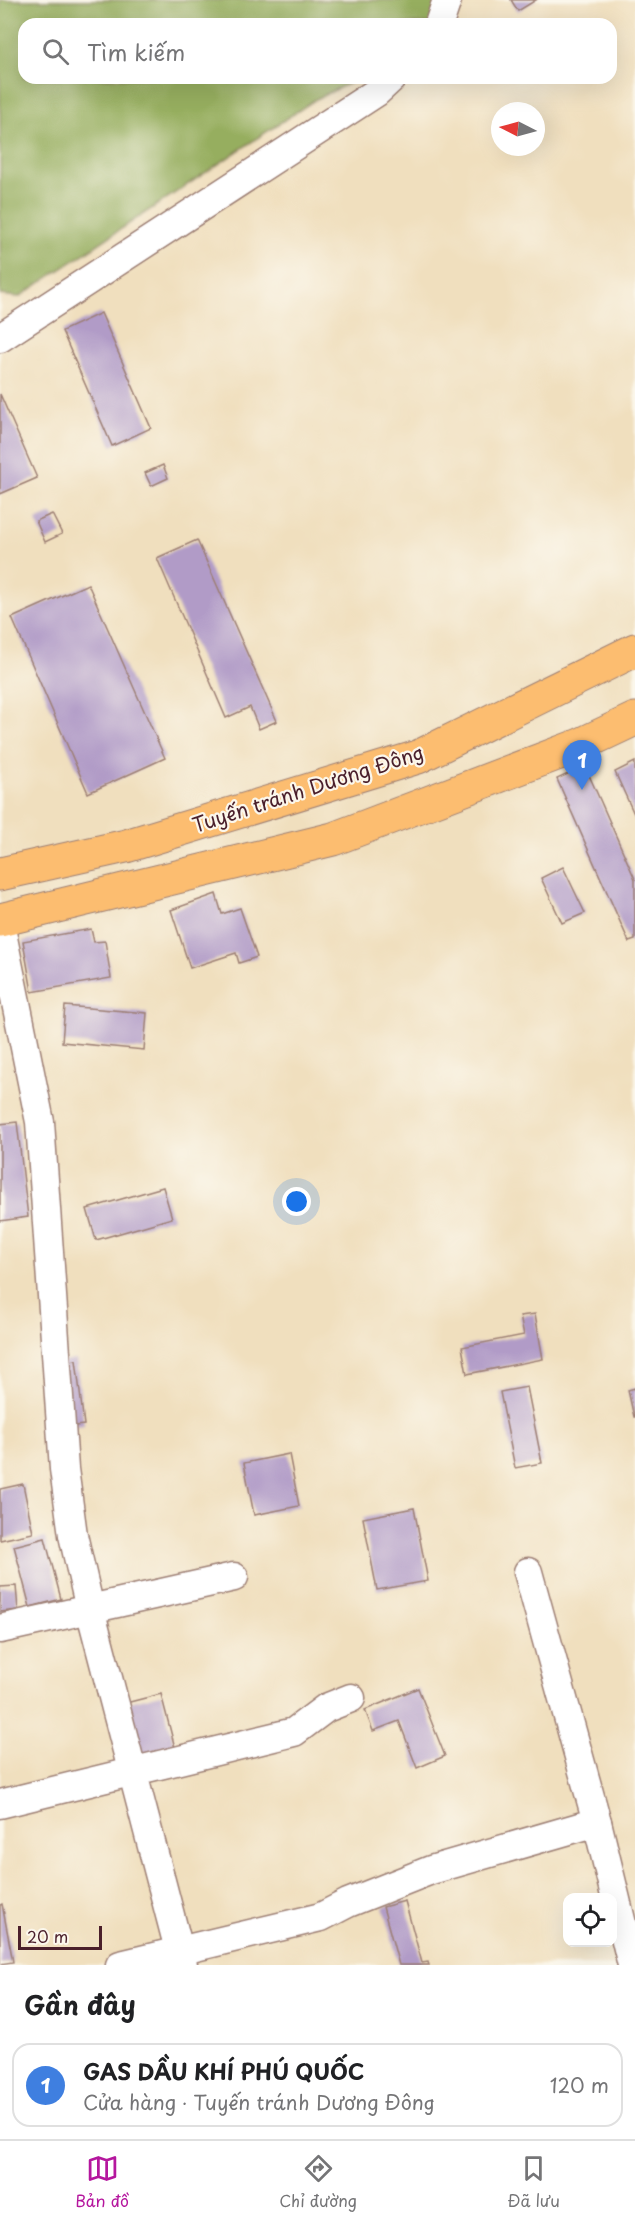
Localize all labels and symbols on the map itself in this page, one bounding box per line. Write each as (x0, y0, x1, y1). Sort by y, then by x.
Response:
north arrow (491, 102, 545, 156)
street label: Tuyến tránh Dương Đông (188, 736, 427, 840)
pin: 1 (562, 740, 602, 790)
your location (282, 1187, 311, 1216)
scale bar (18, 1923, 102, 1950)

